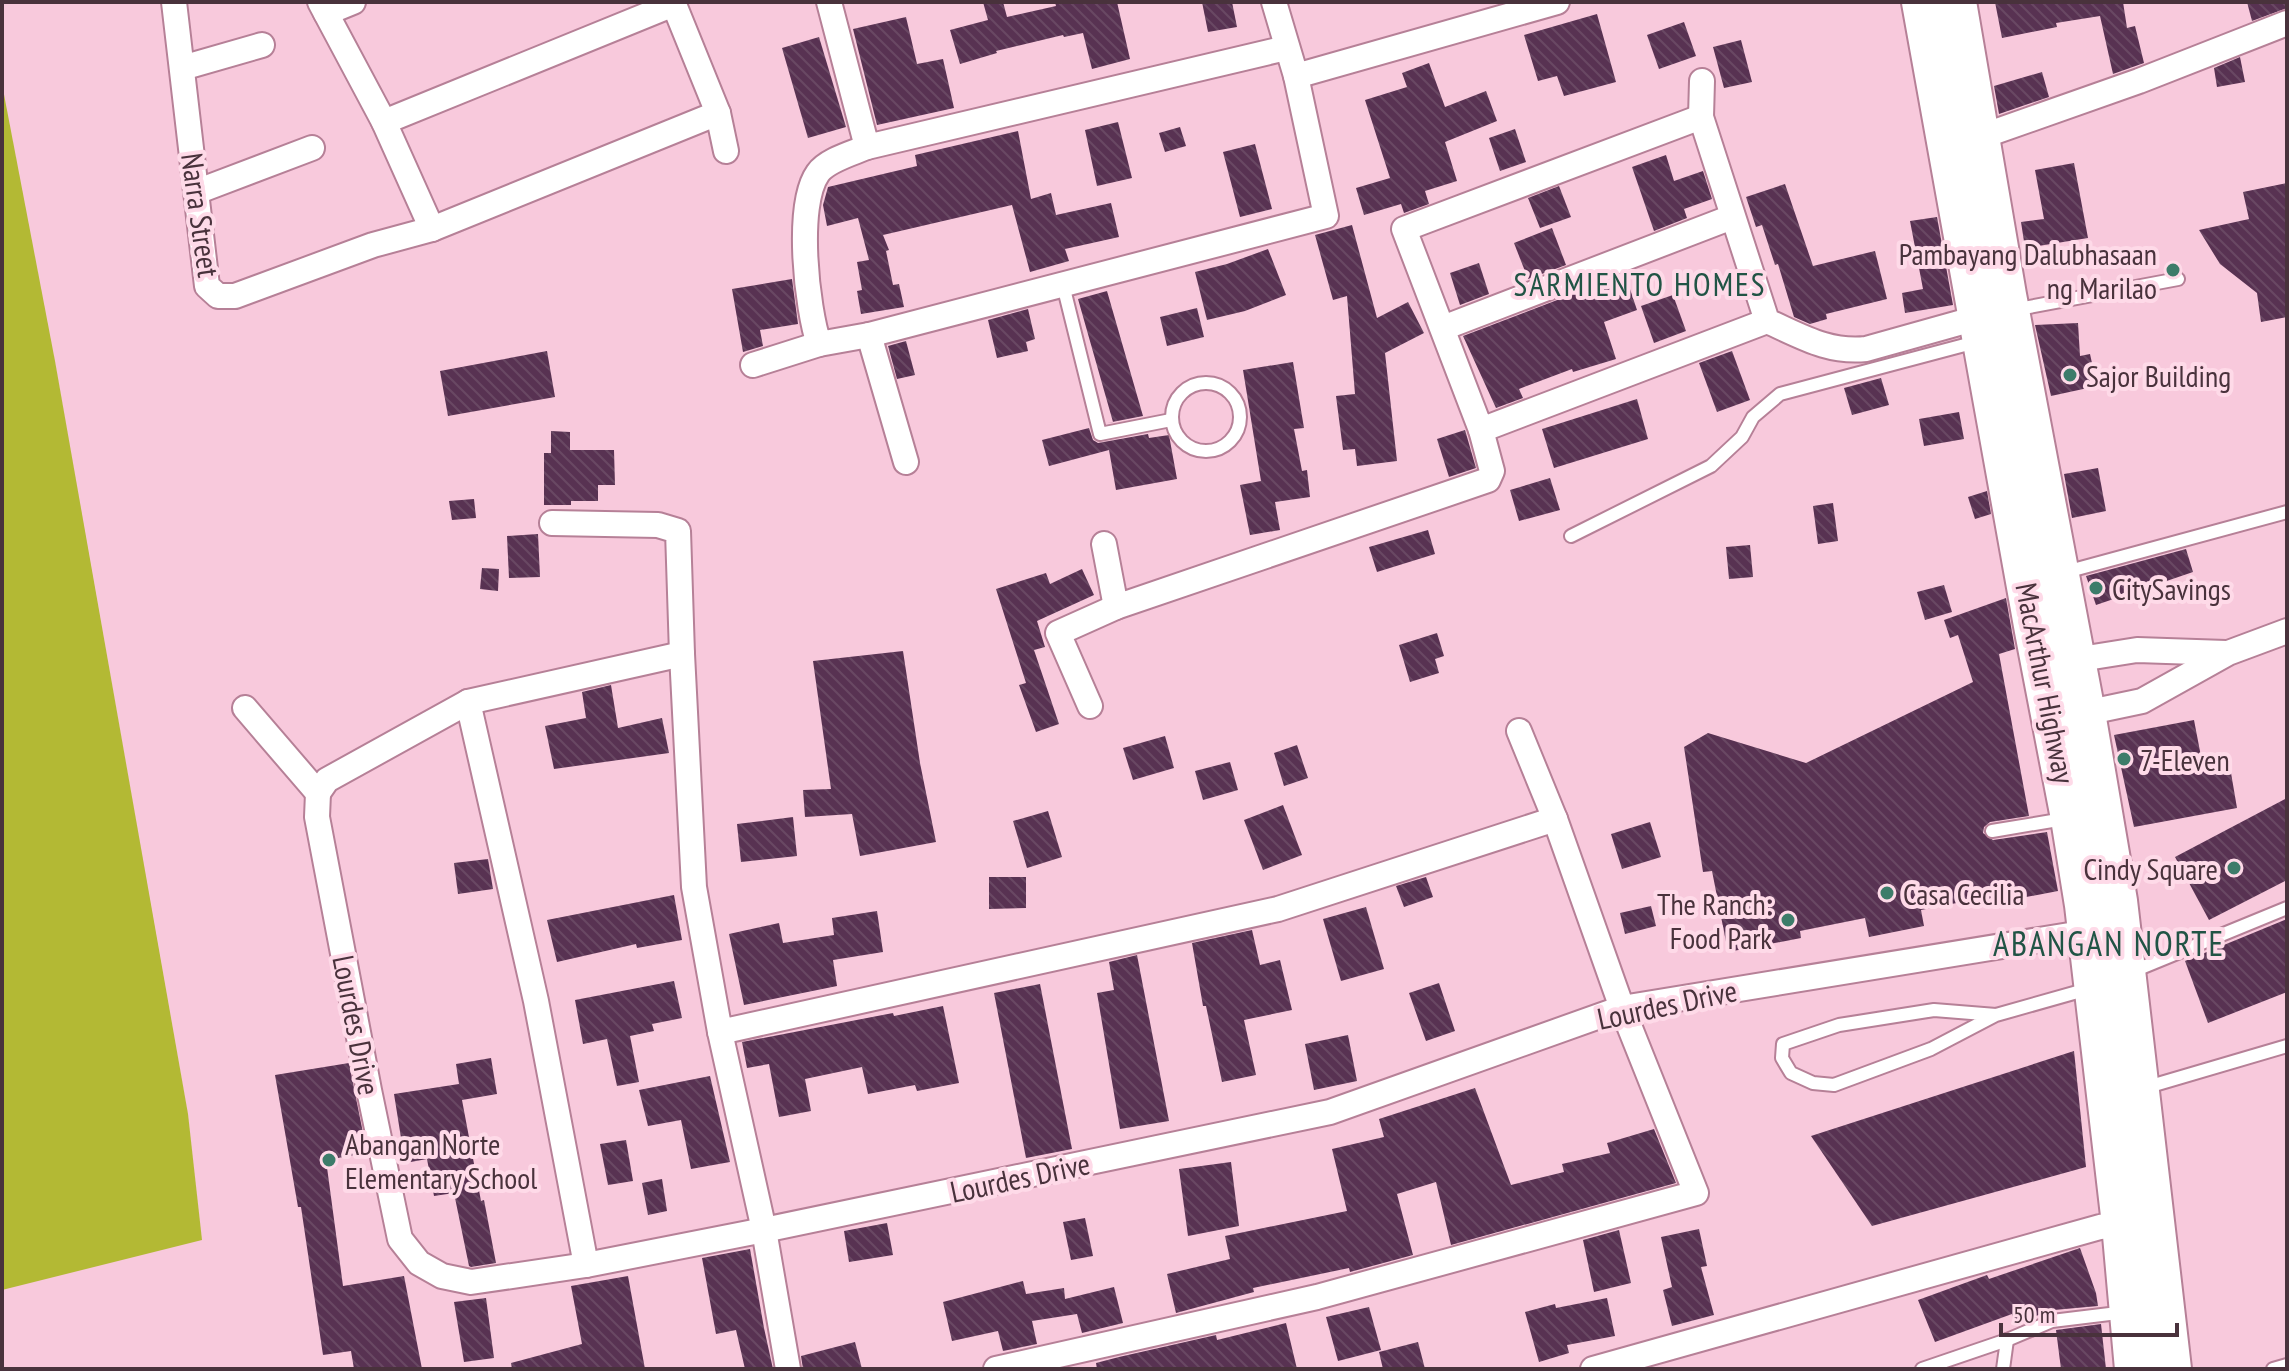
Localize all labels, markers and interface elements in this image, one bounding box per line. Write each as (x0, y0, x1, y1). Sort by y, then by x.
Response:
street label: Narra Street (173, 150, 229, 280)
place label: Pambayang Dalubhasaan ng Marilao (1899, 234, 2157, 307)
marker: Pambayang Dalubhasaan ng Marilao (2164, 261, 2182, 279)
district label: SARMIENTO HOMES (1514, 263, 1766, 305)
place label: Sajor Building (2086, 356, 2231, 395)
marker: Sajor Building (2061, 366, 2079, 384)
place label: CitySavings (2112, 569, 2231, 608)
street label: MacArthur Highway (2007, 579, 2085, 787)
marker: CitySavings (2087, 579, 2105, 597)
place label: 7-Eleven (2140, 740, 2230, 779)
marker: 7-Eleven (2115, 750, 2133, 768)
place label: Cindy Square (2083, 849, 2218, 888)
marker: Cindy Square (2225, 859, 2243, 877)
place label: Casa Cecilia (1903, 874, 2025, 913)
place label: The Ranch: Food Park (1657, 884, 1772, 957)
marker: Casa Cecilia (1878, 884, 1896, 902)
marker: The Ranch: Food Park (1779, 911, 1797, 929)
district label: ABANGAN NORTE (1993, 921, 2225, 965)
street label: Lourdes Drive (324, 952, 390, 1098)
street label: Lourdes Drive (1594, 970, 1740, 1038)
place label: Abangan Norte Elementary School (345, 1124, 537, 1197)
street label: Lourdes Drive (947, 1143, 1093, 1211)
marker: Abangan Norte Elementary School (320, 1151, 338, 1169)
scale bar (2001, 1287, 2177, 1337)
text: 50 m (2013, 1299, 2055, 1330)

